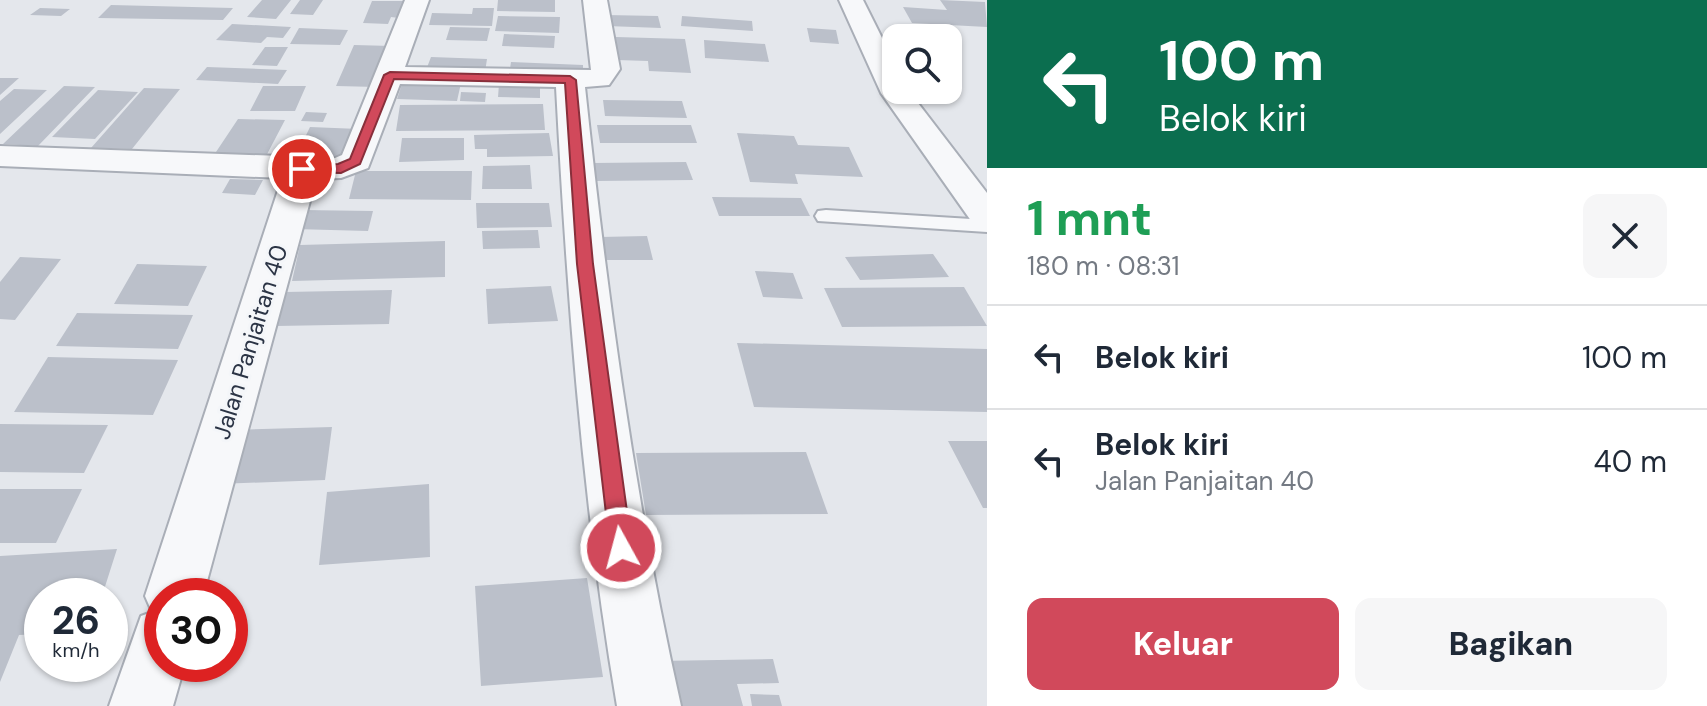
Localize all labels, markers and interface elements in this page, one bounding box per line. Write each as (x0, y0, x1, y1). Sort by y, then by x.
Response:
map controls (882, 24, 962, 104)
button: search (882, 24, 962, 104)
text: 100 m (1159, 24, 1324, 97)
icon: left (1027, 32, 1131, 136)
text: Belok kiri (1159, 95, 1307, 142)
pin (268, 135, 336, 203)
icon: arrive (280, 147, 324, 191)
text: 1 mnt (1027, 187, 1152, 250)
button: close (1583, 194, 1667, 278)
street label: Jalan Panjaitan 40 (206, 241, 294, 443)
text: 180 m · 08:31 (1027, 249, 1180, 283)
icon: left (1027, 335, 1071, 379)
text: Belok kiri (1095, 338, 1229, 377)
text: 100 m (1582, 338, 1667, 377)
text: Belok kiri (1095, 425, 1229, 464)
icon: left (1027, 439, 1071, 483)
text: 40 m (1594, 442, 1667, 481)
text: Jalan Panjaitan 40 (1095, 464, 1314, 498)
position arrow (579, 506, 663, 590)
speed limit sign: 30 (144, 578, 248, 682)
text: 26 (52, 594, 100, 646)
button: Keluar (1027, 598, 1339, 690)
button: Bagikan (1355, 598, 1667, 690)
text: km/h (52, 637, 100, 663)

